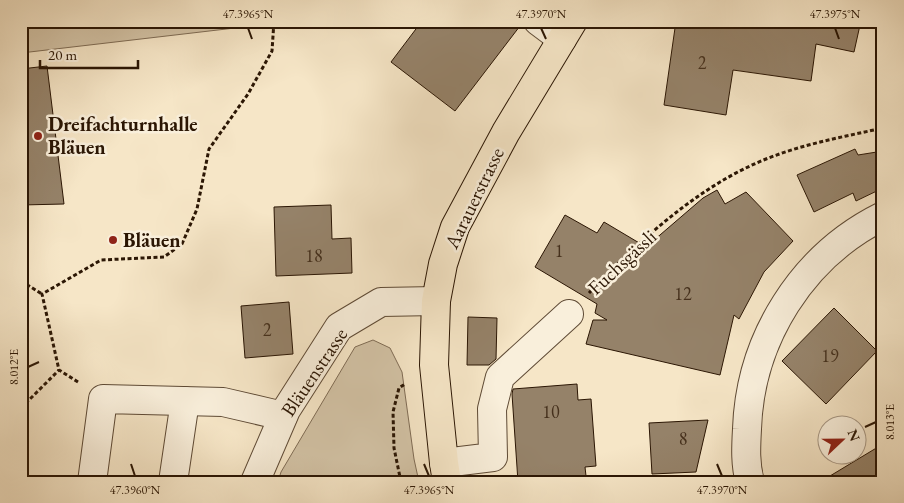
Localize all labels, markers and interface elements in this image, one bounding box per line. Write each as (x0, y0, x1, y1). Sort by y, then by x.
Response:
text: 47.3965°N (223, 6, 274, 22)
text: 47.3970°N (516, 6, 567, 22)
text: 47.3975°N (810, 6, 861, 22)
scale bar (40, 38, 138, 70)
text: 20 m (48, 45, 77, 64)
house number: 2 (698, 51, 707, 74)
place label: Dreifachturnhalle Bläuen (48, 111, 198, 160)
marker: Dreifachturnhalle Bläuen (32, 130, 44, 142)
street label: Aarauerstrasse (438, 143, 510, 254)
street label: Fuchsgässli (582, 223, 662, 300)
place label: Bläuen (123, 227, 181, 253)
marker: Bläuen (107, 234, 119, 246)
house number: 1 (555, 239, 563, 262)
house number: 18 (305, 244, 323, 267)
house number: 12 (674, 282, 692, 305)
house number: 2 (263, 318, 272, 341)
street label: Bläuenstrasse (275, 322, 353, 421)
house number: 19 (821, 344, 839, 367)
text: 8.012°E (6, 349, 22, 385)
house number: 10 (542, 400, 560, 423)
text: 8.013°E (882, 404, 898, 440)
north arrow (816, 416, 866, 466)
house number: 8 (679, 427, 687, 450)
text: N (844, 427, 865, 444)
text: 47.3960°N (110, 482, 161, 498)
text: 47.3965°N (404, 482, 455, 498)
text: 47.3970°N (697, 482, 748, 498)

